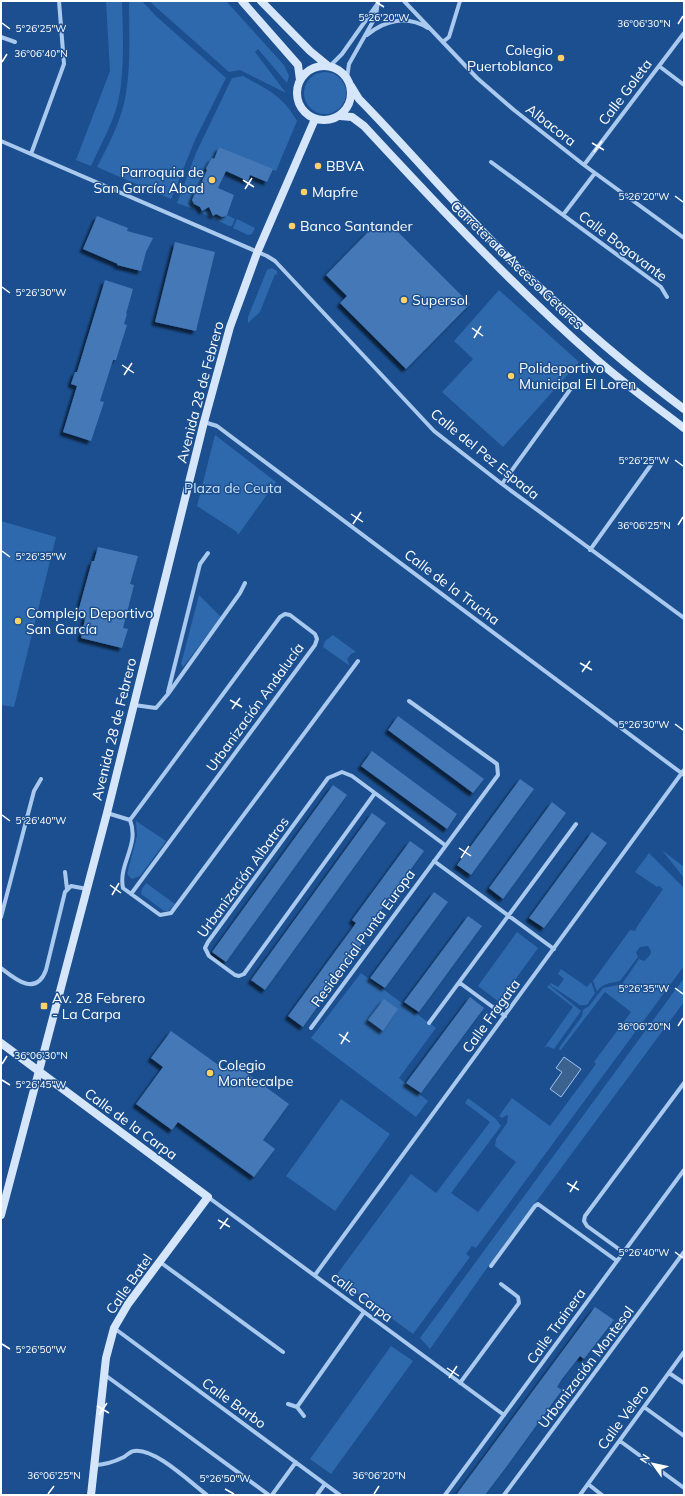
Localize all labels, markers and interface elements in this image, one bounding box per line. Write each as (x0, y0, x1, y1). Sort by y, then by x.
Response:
text: 5°26'20"W (359, 11, 409, 24)
text: 36°06'30"N (617, 17, 671, 30)
text: 5°26'25"W (16, 22, 66, 35)
place label: Colegio Puertoblanco (467, 41, 553, 75)
text: 36°06'40"N (14, 47, 68, 60)
marker: Colegio Puertoblanco (556, 53, 566, 63)
street label: Calle Goleta (594, 55, 656, 129)
street label: Albacora (522, 100, 580, 150)
place label: BBVA (326, 157, 365, 175)
marker: BBVA (313, 161, 323, 171)
place label: Parroquia de San García Abad (94, 163, 204, 197)
marker: Parroquia de San García Abad (207, 175, 217, 185)
place label: Mapfre (312, 183, 358, 201)
marker: Mapfre (299, 187, 309, 197)
text: 5°26'20"W (619, 190, 669, 203)
street label: Carretera a Acceso Getares (447, 197, 587, 333)
street label: Calle Bogavante (575, 207, 671, 285)
place label: Banco Santander (300, 217, 413, 235)
marker: Banco Santander (287, 221, 297, 231)
text: 5°26'30"W (16, 286, 66, 299)
place label: Supersol (412, 291, 468, 309)
marker: Supersol (399, 295, 409, 305)
street label: Avenida 28 de Febrero (172, 319, 228, 465)
place label: Polideportivo Municipal El Loren (519, 359, 636, 393)
marker: Polideportivo Municipal El Loren (506, 371, 516, 381)
street label: Calle del Pez Espada (427, 405, 543, 503)
text: 5°26'25"W (619, 454, 669, 467)
park label: Plaza de Ceuta (184, 479, 282, 497)
text: 36°06'25"N (617, 519, 671, 532)
street label: Calle de la Trucha (401, 545, 503, 629)
text: 5°26'35"W (16, 550, 66, 563)
place label: Complejo Deportivo San García (26, 604, 153, 638)
marker: Complejo Deportivo San García (13, 616, 23, 626)
street label: Urbanización Andalucía (202, 639, 308, 775)
street label: Avenida 28 de Febrero (88, 656, 140, 802)
text: 5°26'30"W (619, 718, 669, 731)
street label: Urbanización Albatros (193, 813, 293, 941)
text: 5°26'40"W (16, 814, 66, 827)
street label: Residencial Punta Europa (307, 866, 419, 1010)
street label: Calle Fragata (458, 976, 524, 1056)
text: 5°26'35"W (619, 982, 669, 995)
place label: Av. 28 Febrero - La Carpa (52, 989, 145, 1023)
marker: Av. 28 Febrero - La Carpa (39, 1001, 49, 1011)
text: 36°06'20"N (617, 1020, 671, 1033)
text: 36°06'30"N (14, 1049, 68, 1062)
place label: Colegio Montecalpe (218, 1056, 293, 1090)
marker: Colegio Montecalpe (205, 1068, 215, 1078)
text: 5°26'45"W (16, 1078, 66, 1091)
street label: Calle de la Carpa (81, 1084, 181, 1164)
text: 5°26'40"W (619, 1246, 669, 1259)
street label: Calle Batel (102, 1250, 156, 1318)
street label: calle Carpa (327, 1268, 397, 1326)
street label: Calle Trainera (523, 1285, 589, 1367)
street label: Urbanización Montesol (534, 1302, 638, 1432)
text: 5°26'50"W (16, 1343, 66, 1356)
street label: Calle Barbo (198, 1374, 270, 1432)
street label: Calle Velero (593, 1381, 653, 1453)
north arrow (633, 1444, 673, 1484)
text: N (636, 1451, 653, 1466)
text: 36°06'25"N (27, 1469, 81, 1482)
text: 36°06'20"N (352, 1469, 406, 1482)
text: 5°26'50"W (200, 1472, 250, 1485)

